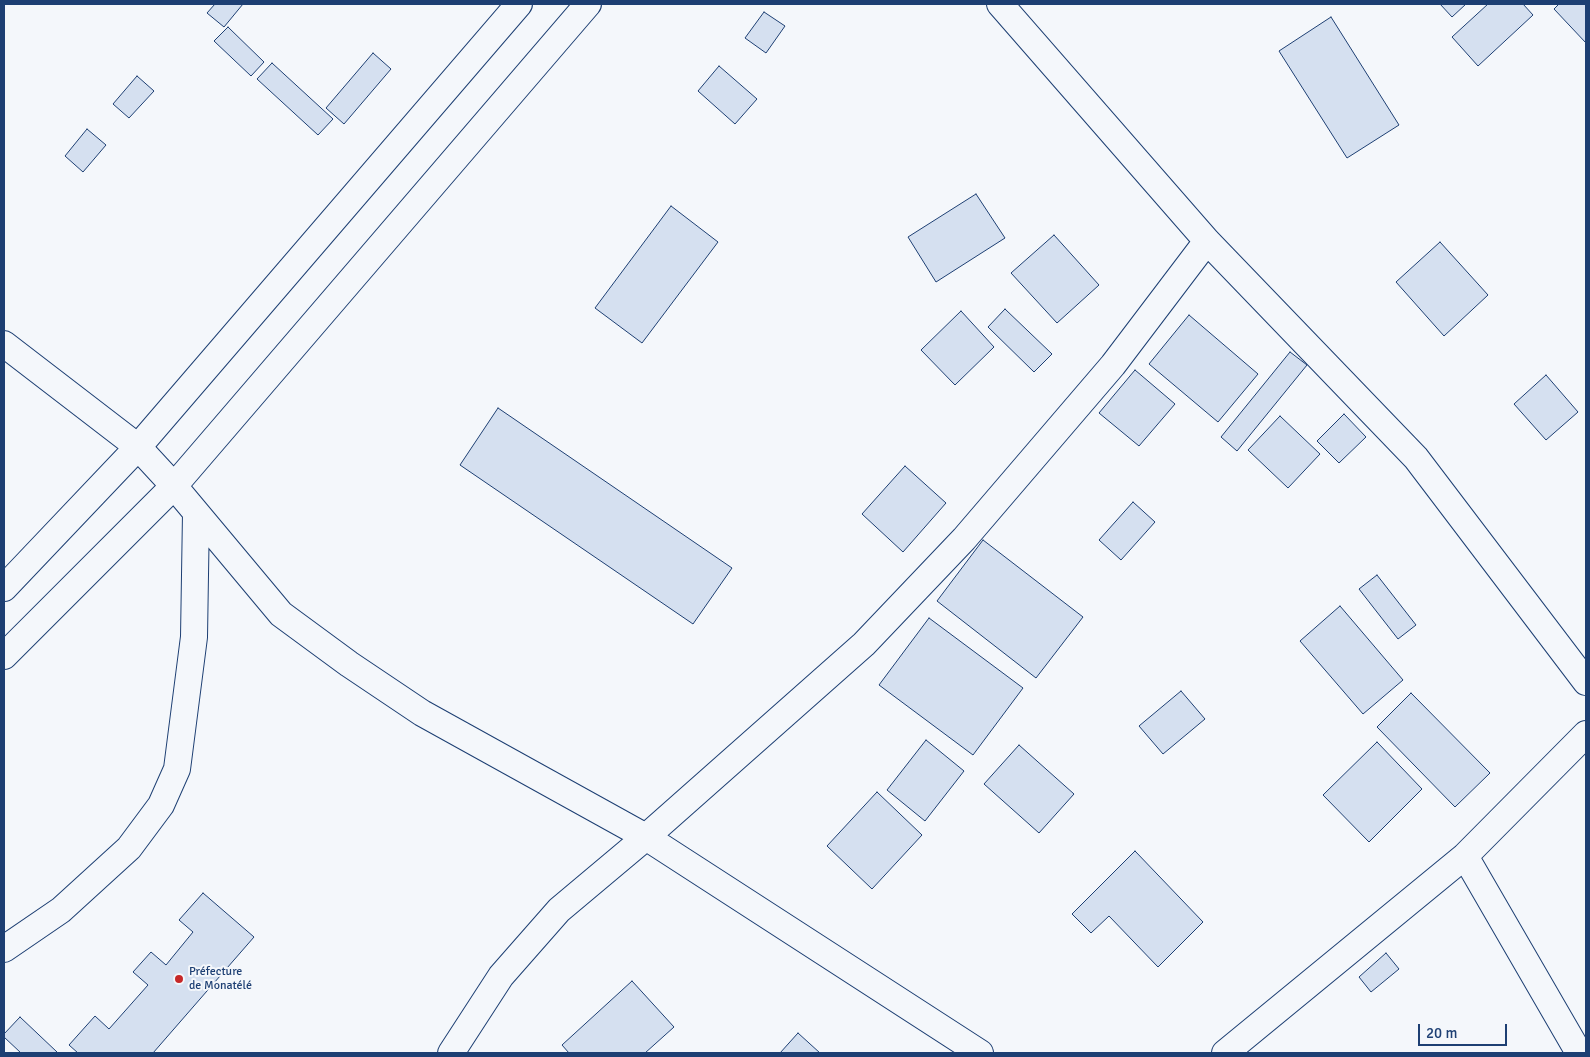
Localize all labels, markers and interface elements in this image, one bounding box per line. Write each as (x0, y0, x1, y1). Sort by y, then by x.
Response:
place label: Préfecture de Monatélé (189, 965, 252, 993)
marker: Préfecture de Monatélé (173, 973, 185, 985)
scale bar (1420, 1014, 1509, 1046)
text: 20 m (1426, 1024, 1457, 1042)

